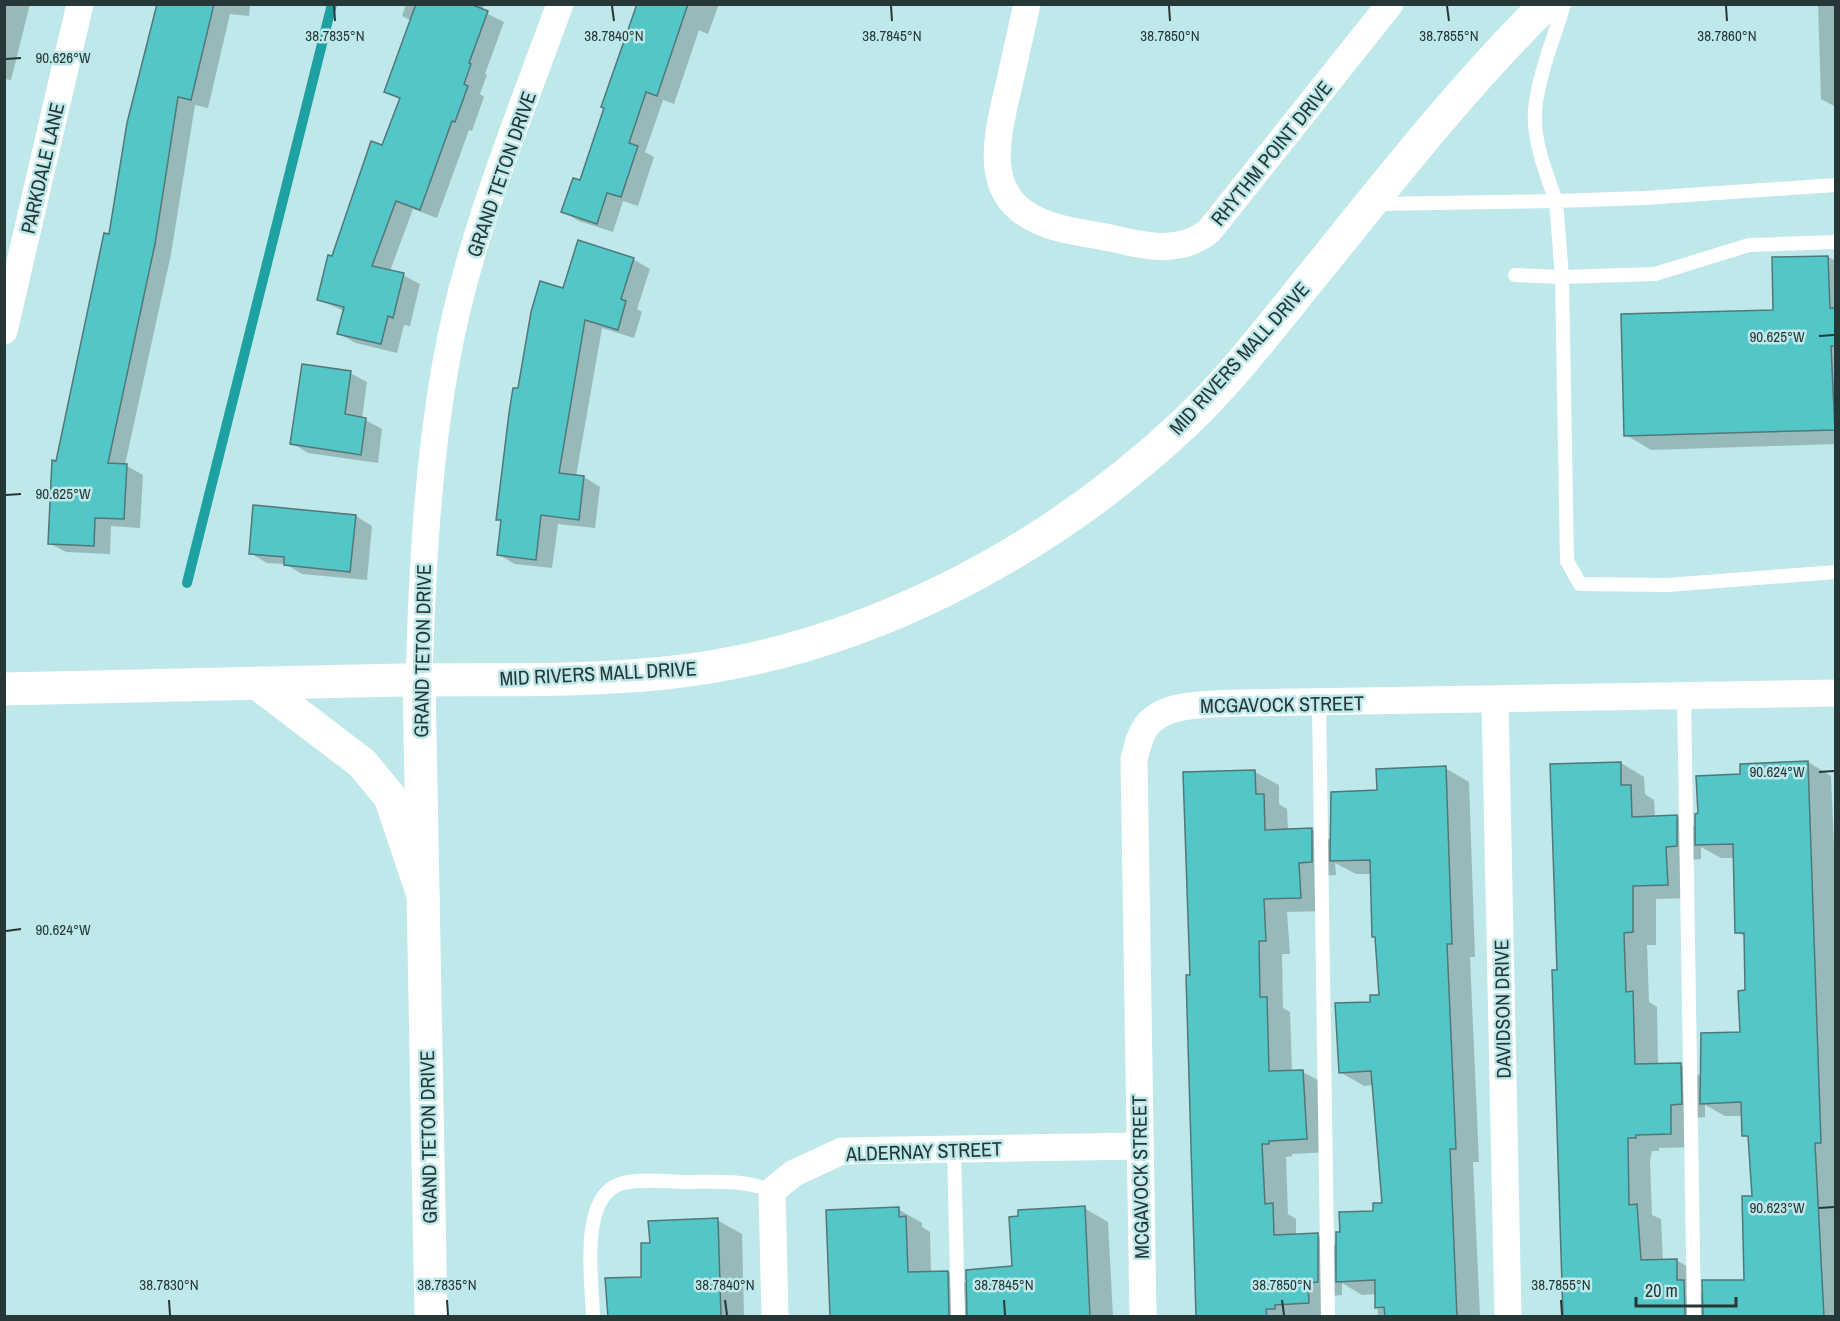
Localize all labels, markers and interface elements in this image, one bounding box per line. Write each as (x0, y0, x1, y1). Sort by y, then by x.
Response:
text: 38.7835°N (305, 25, 365, 46)
text: 38.7840°N (584, 25, 644, 46)
text: 38.7845°N (862, 25, 922, 46)
text: 38.7850°N (1140, 25, 1200, 46)
text: 38.7855°N (1419, 25, 1479, 46)
text: 38.7860°N (1697, 25, 1757, 46)
text: 90.626°W (35, 47, 91, 68)
street label: RHYTHM POINT DRIVE (1204, 75, 1338, 231)
street label: GRAND TETON DRIVE (460, 88, 542, 260)
street label: PARKDALE LANE (14, 100, 70, 236)
street label: MID RIVERS MALL DRIVE (1163, 276, 1315, 440)
text: 90.625°W (1749, 326, 1805, 347)
text: 90.625°W (35, 483, 91, 504)
street label: GRAND TETON DRIVE (407, 564, 437, 738)
street label: MID RIVERS MALL DRIVE (499, 654, 697, 692)
street label: MCGAVOCK STREET (1200, 689, 1364, 719)
text: 90.624°W (1749, 761, 1805, 782)
text: 90.624°W (35, 919, 91, 940)
street label: DAVIDSON DRIVE (1487, 939, 1517, 1079)
street label: GRAND TETON DRIVE (413, 1050, 443, 1224)
street label: MCGAVOCK STREET (1125, 1095, 1155, 1259)
street label: ALDERNAY STREET (844, 1135, 1003, 1167)
text: 90.623°W (1749, 1197, 1805, 1218)
scale bar (1636, 1270, 1736, 1308)
text: 38.7830°N (139, 1274, 199, 1295)
text: 38.7835°N (417, 1274, 477, 1295)
text: 38.7840°N (695, 1274, 755, 1295)
text: 38.7845°N (974, 1274, 1034, 1295)
text: 38.7850°N (1252, 1274, 1312, 1295)
text: 38.7855°N (1531, 1274, 1591, 1295)
text: 20 m (1645, 1278, 1678, 1303)

